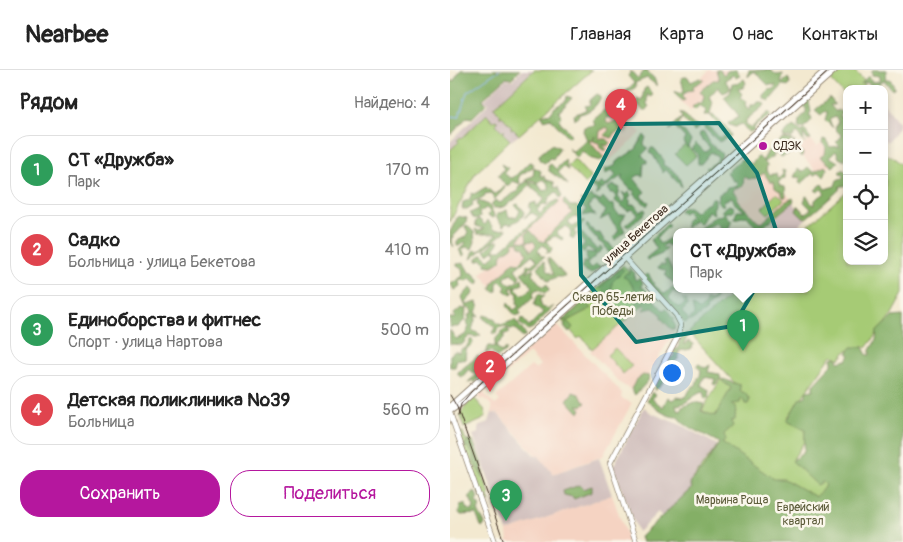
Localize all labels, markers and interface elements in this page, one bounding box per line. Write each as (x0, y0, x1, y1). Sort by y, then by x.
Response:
text: Nearbee (25, 20, 108, 49)
text: Главная (570, 23, 631, 46)
text: Карта (659, 23, 704, 46)
text: О нас (732, 23, 774, 46)
text: Контакты (802, 23, 878, 46)
map controls (843, 85, 888, 265)
button: + (843, 85, 888, 130)
text: Рядом (20, 89, 78, 116)
pin: 4 (605, 89, 637, 130)
text: Найдено: 4 (354, 93, 430, 113)
button: − (843, 130, 888, 175)
place label: СДЭК (773, 139, 802, 154)
marker: СДЭК (757, 140, 769, 152)
text: СТ «Дружба» (68, 148, 174, 172)
text: 1 (34, 160, 40, 180)
text: 170 m (386, 160, 429, 180)
text: Парк (68, 172, 101, 192)
button: locate (843, 175, 888, 220)
street label: улица Бекетова (600, 201, 672, 268)
button: layers (843, 220, 888, 265)
text: Садко (68, 228, 120, 252)
popup (673, 228, 813, 293)
text: СТ «Дружба» (690, 239, 796, 263)
text: 2 (33, 240, 41, 260)
text: 410 m (385, 240, 429, 260)
text: Больница · улица Бекетова (68, 252, 256, 272)
text: Парк (690, 263, 723, 283)
park label: Сквер 65-летия Победы (572, 290, 654, 319)
text: Единоборства и фитнес (68, 308, 261, 332)
pin: 1 (727, 310, 759, 351)
text: 3 (33, 320, 41, 340)
text: 500 m (381, 320, 429, 340)
text: Спорт · улица Нартова (68, 332, 223, 352)
pin: 2 (474, 351, 506, 392)
your location (659, 360, 685, 386)
text: Детская поликлиника №39 (68, 388, 290, 412)
text: 4 (32, 400, 42, 420)
text: 560 m (382, 400, 429, 420)
text: Больница (68, 412, 135, 432)
button: Сохранить (20, 470, 220, 517)
button: Поделиться (230, 470, 430, 517)
pin: 3 (490, 480, 522, 521)
park label: Марьина Роща (696, 493, 769, 508)
park label: Еврейский квартал (777, 500, 830, 529)

